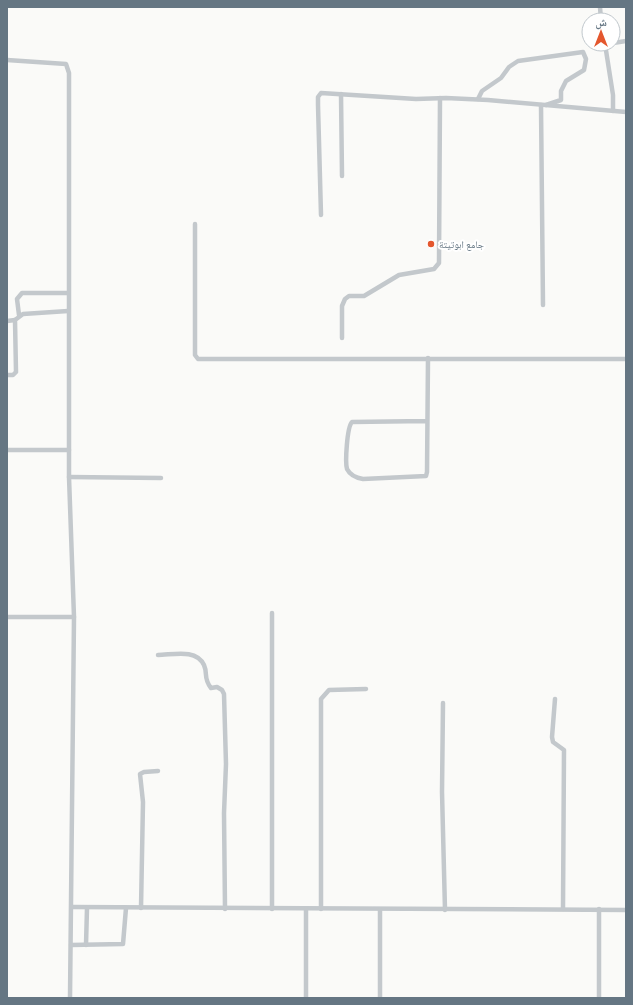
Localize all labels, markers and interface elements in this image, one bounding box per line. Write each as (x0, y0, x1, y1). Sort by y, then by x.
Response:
north arrow (581, 12, 621, 52)
text: ش (595, 15, 607, 30)
place label: جامع ابوتيتة (439, 238, 485, 251)
marker: جامع ابوتيتة (426, 239, 436, 249)

